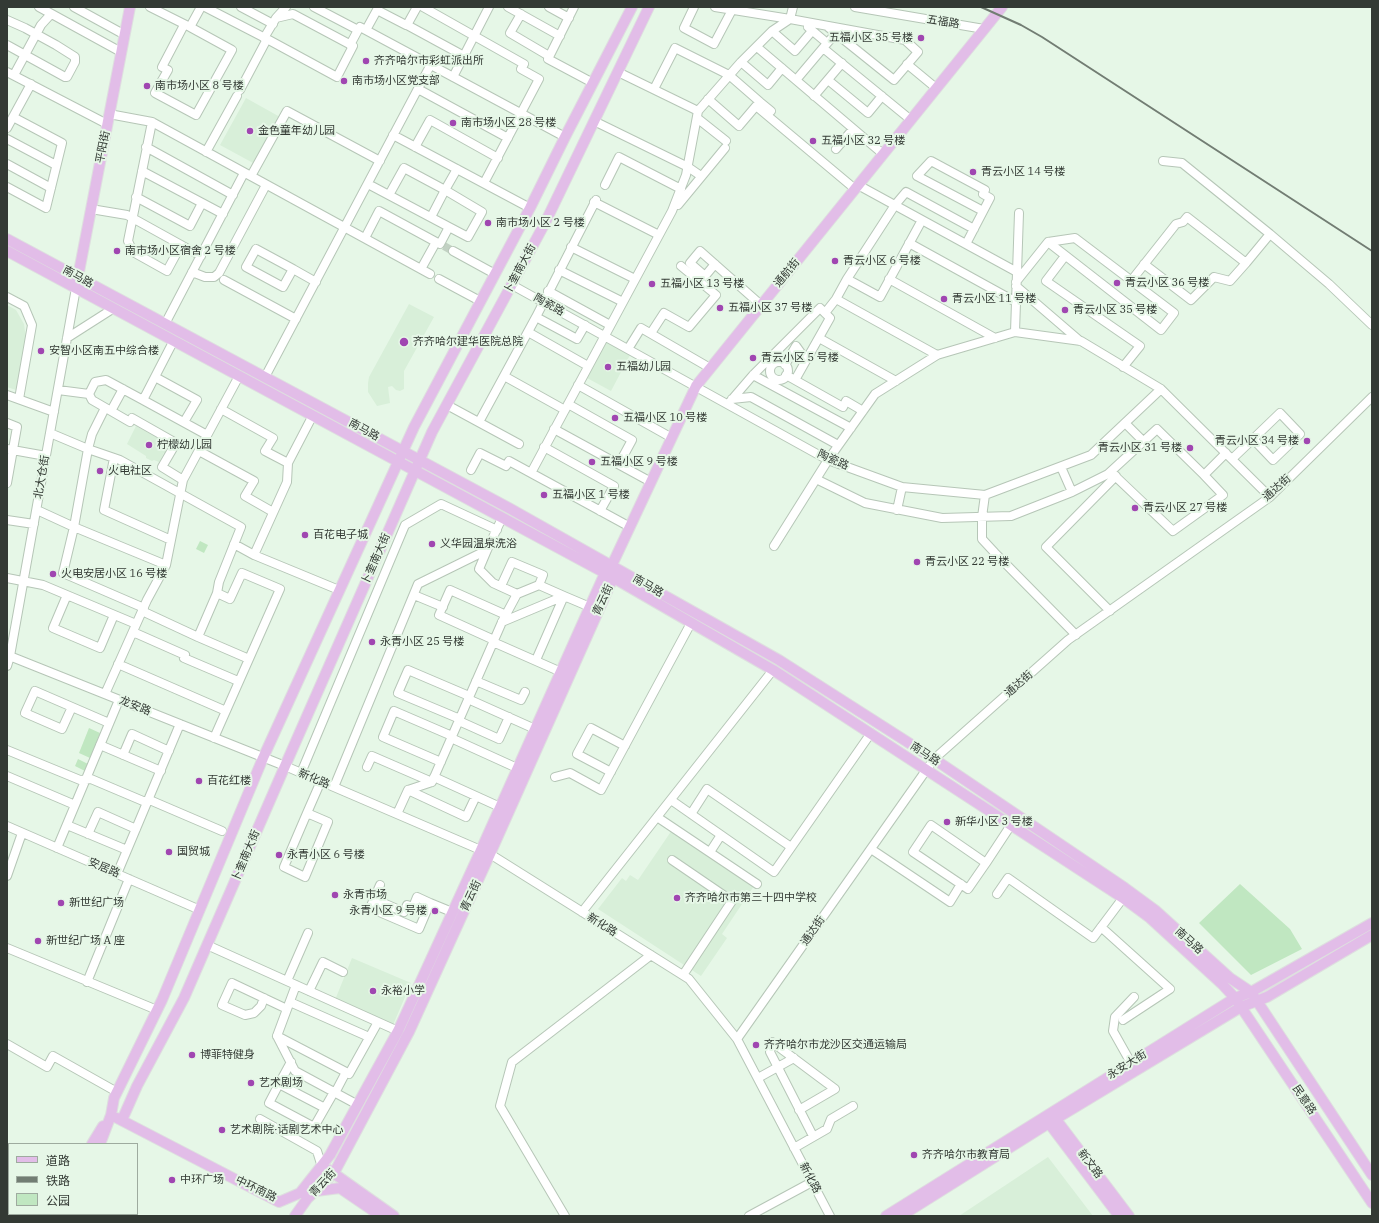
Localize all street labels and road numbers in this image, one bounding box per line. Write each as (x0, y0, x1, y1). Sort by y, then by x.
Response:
street label: 五福路 (926, 13, 960, 31)
street label: 平阳街 (93, 130, 113, 164)
street label: 卜奎南大街 (501, 242, 539, 296)
street label: 通航街 (771, 256, 803, 290)
street label: 南马路 (60, 263, 96, 291)
street label: 陶瓷路 (531, 291, 567, 319)
street label: 南马路 (346, 416, 382, 444)
street label: 陶瓷路 (815, 447, 851, 473)
street label: 北大仓街 (32, 454, 52, 500)
street label: 通达街 (1260, 472, 1294, 504)
street label: 卜奎南大街 (359, 531, 393, 587)
street label: 南马路 (630, 572, 666, 600)
street label: 青云街 (590, 582, 616, 618)
street label: 通达街 (1002, 668, 1036, 700)
street label: 龙安路 (117, 694, 153, 718)
street label: 南马路 (908, 739, 942, 769)
street label: 新化路 (296, 766, 332, 792)
street label: 卜奎南大街 (229, 828, 263, 884)
street label: 安居路 (86, 855, 122, 881)
street label: 青云街 (458, 878, 484, 914)
street label: 新化路 (585, 911, 619, 939)
street label: 通达街 (798, 914, 828, 948)
street label: 南马路 (1172, 925, 1206, 957)
street label: 永安大街 (1105, 1048, 1149, 1082)
street label: 民意路 (1289, 1083, 1319, 1117)
street label: 新文路 (1075, 1147, 1105, 1181)
street label: 新化路 (796, 1160, 824, 1196)
street label: 青云街 (307, 1166, 339, 1200)
street label: 中环南路 (233, 1173, 279, 1205)

